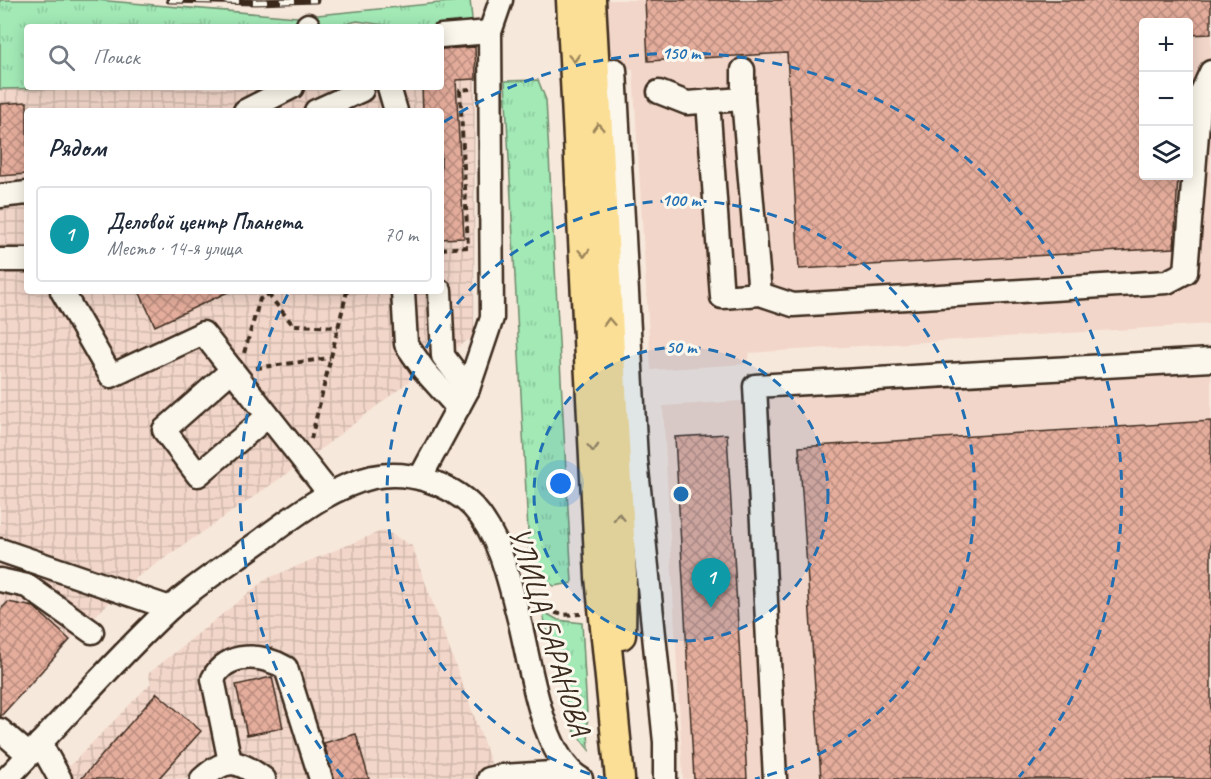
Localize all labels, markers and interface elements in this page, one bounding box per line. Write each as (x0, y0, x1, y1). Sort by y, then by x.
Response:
map controls (1139, 18, 1193, 180)
button: + (1139, 18, 1193, 72)
search box (24, 24, 444, 90)
icon: search (45, 41, 78, 74)
text: 150 m (662, 42, 702, 64)
text: Поиск (93, 43, 139, 71)
one-way arrow (567, 54, 580, 63)
button: − (1139, 72, 1193, 126)
one-way arrow (592, 123, 605, 132)
button: layers (1139, 126, 1193, 180)
text: Рядом (48, 131, 106, 164)
text: 100 m (662, 189, 702, 211)
text: Деловой центр Планета (107, 208, 302, 236)
text: 1 (65, 222, 74, 247)
text: 70 m (384, 222, 418, 247)
text: Место · 14-я улица (107, 236, 242, 261)
one-way arrow (577, 249, 590, 258)
one-way arrow (602, 318, 615, 327)
text: 50 m (666, 336, 698, 358)
one-way arrow (587, 443, 600, 452)
your location (546, 469, 575, 498)
centre of rings (671, 484, 691, 504)
one-way arrow (613, 512, 626, 521)
street label: УЛИЦА БАРАНОВА (500, 522, 600, 742)
pin: 1 (692, 558, 730, 608)

